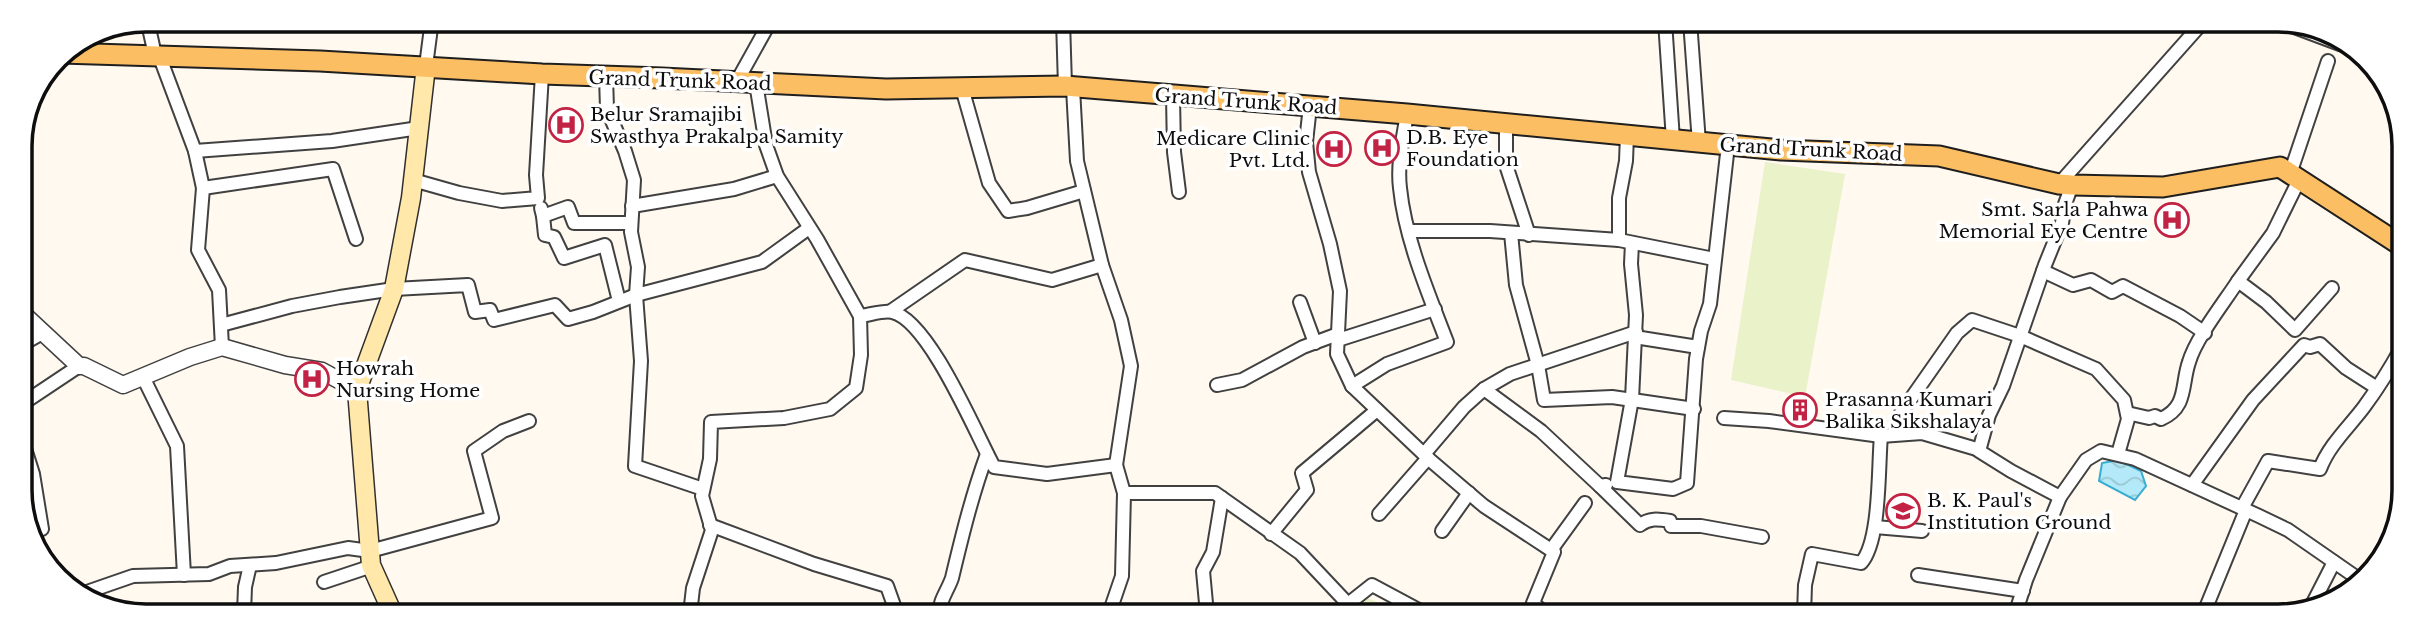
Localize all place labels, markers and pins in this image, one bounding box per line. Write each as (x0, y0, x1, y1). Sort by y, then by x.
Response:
place label: Belur Sramajibi Swasthya Prakalpa Samity (590, 103, 843, 148)
hospital icon: Belur Sramajibi Swasthya Prakalpa Samity (547, 106, 585, 144)
place label: D.B. Eye Foundation (1406, 126, 1519, 171)
place label: Medicare Clinic Pvt. Ltd. (1156, 127, 1310, 172)
hospital icon: D.B. Eye Foundation (1363, 129, 1401, 167)
hospital icon: Medicare Clinic Pvt. Ltd. (1315, 130, 1353, 168)
place label: Smt. Sarla Pahwa Memorial Eye Centre (1939, 198, 2148, 243)
hospital icon: Smt. Sarla Pahwa Memorial Eye Centre (2153, 201, 2191, 239)
place label: Howrah Nursing Home (336, 357, 480, 402)
hospital icon: Howrah Nursing Home (293, 360, 331, 398)
place label: Prasanna Kumari Balika Sikshalaya (1825, 388, 1993, 433)
building icon: Prasanna Kumari Balika Sikshalaya (1781, 391, 1819, 429)
place label: B. K. Paul's Institution Ground (1927, 489, 2111, 534)
school or university icon: B. K. Paul's Institution Ground (1884, 492, 1922, 530)

